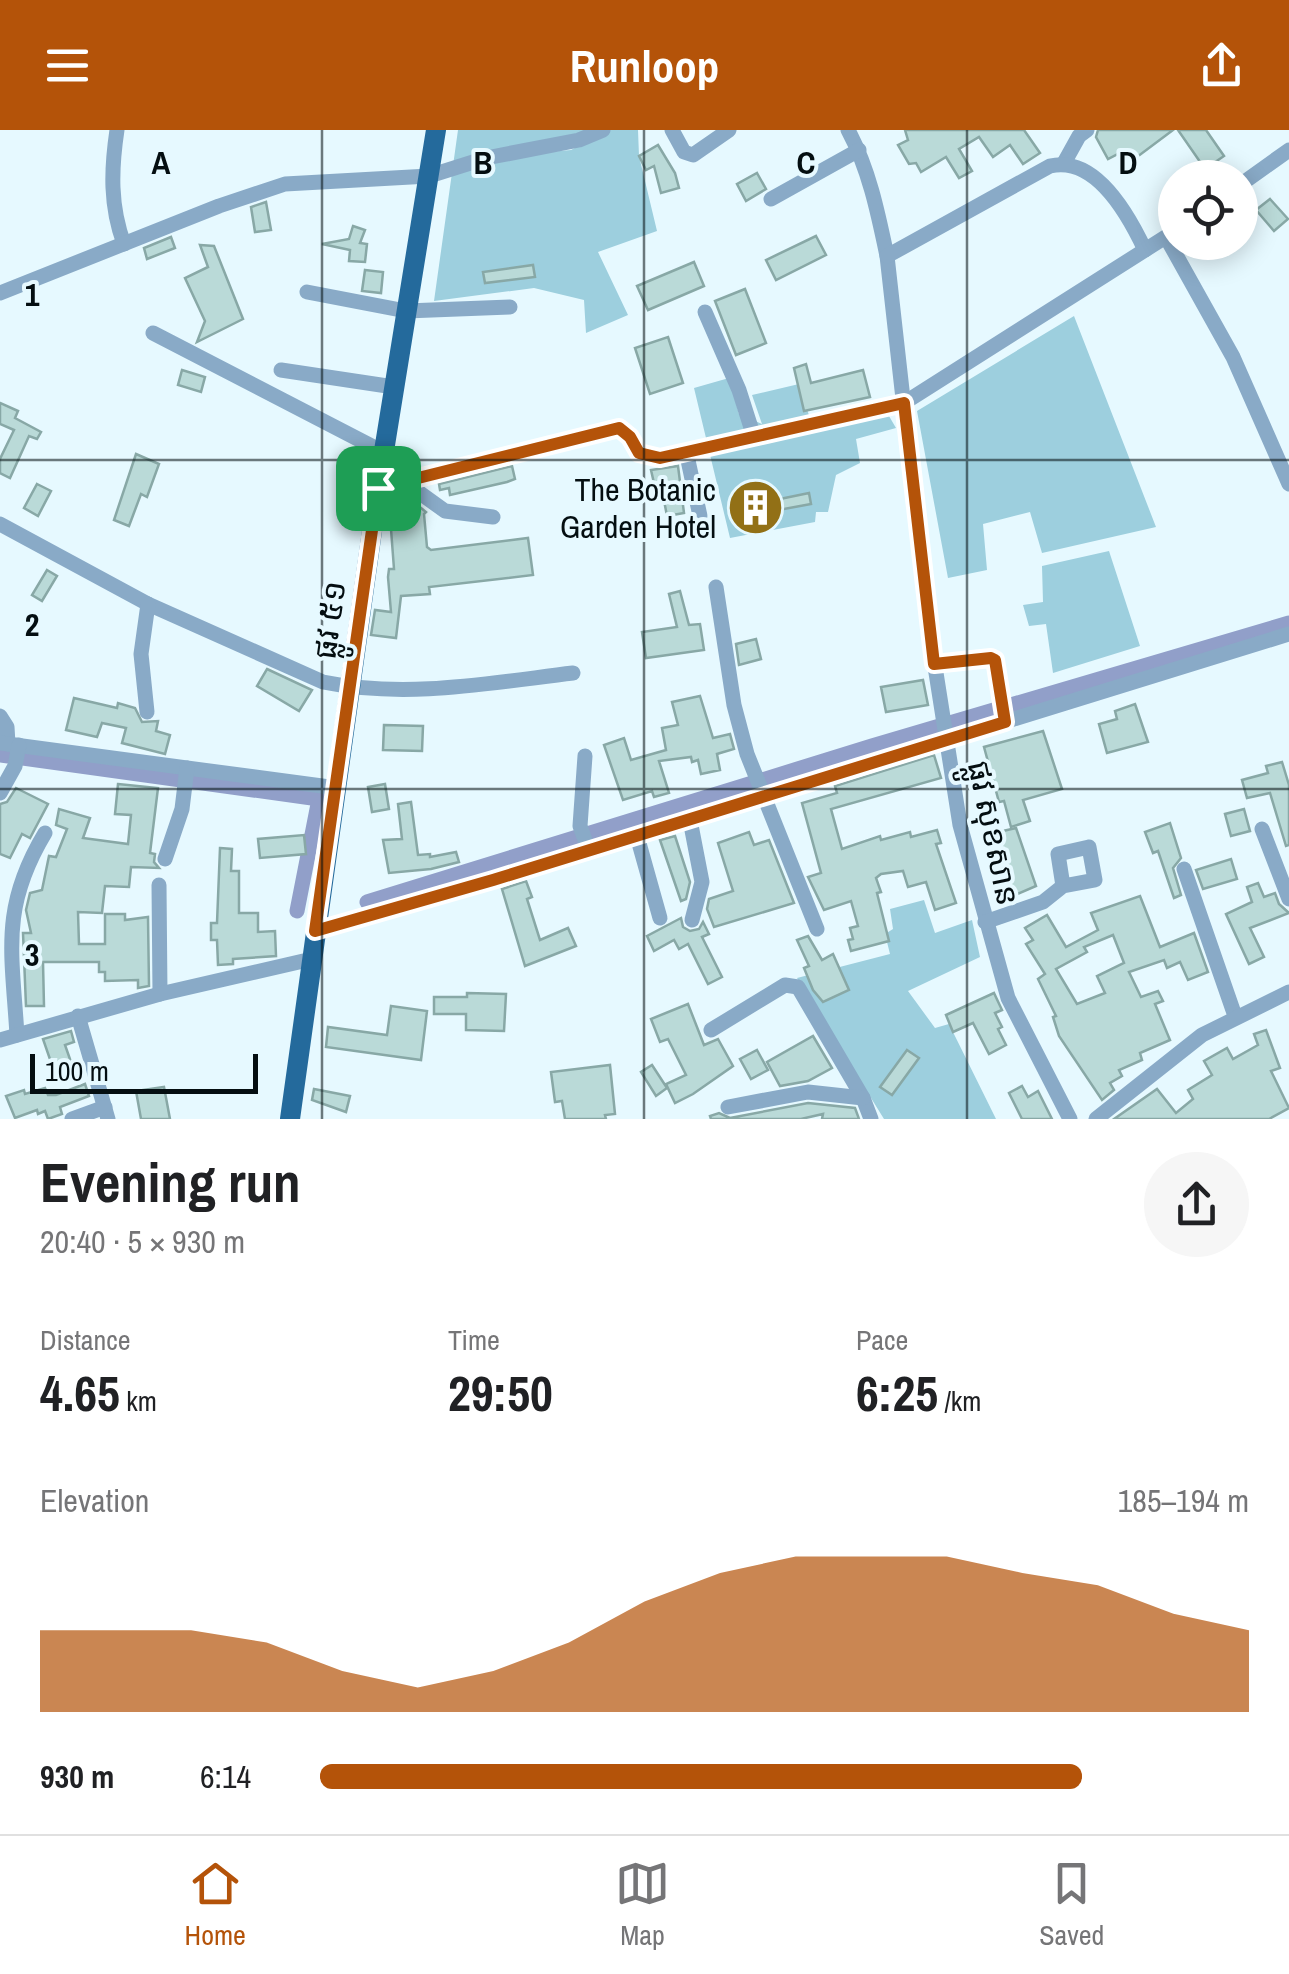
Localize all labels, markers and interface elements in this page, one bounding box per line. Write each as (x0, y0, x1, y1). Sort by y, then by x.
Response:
text: Runloop (570, 35, 719, 96)
icon: menu (40, 38, 95, 93)
icon: share (1194, 38, 1249, 93)
text: A (152, 141, 171, 184)
text: B (474, 141, 492, 184)
text: C (797, 141, 815, 184)
text: D (1119, 141, 1137, 184)
map controls (1158, 160, 1258, 260)
button: locate (1158, 160, 1258, 260)
text: 1 (25, 273, 40, 316)
pin (336, 446, 421, 531)
icon: arrive (351, 461, 406, 516)
place label: The Botanic Garden Hotel (560, 468, 716, 548)
building icon: The Botanic Garden Hotel (725, 477, 785, 537)
street label: ផ្លូវ ៥១ (302, 578, 363, 663)
text: 2 (25, 603, 39, 646)
street label: ផ្លូវ សុខសាន (950, 756, 1030, 911)
text: 3 (25, 933, 39, 976)
scale bar (30, 1049, 258, 1094)
text: 100 m (45, 1052, 109, 1090)
text: Evening run (40, 1145, 301, 1219)
button: share (1144, 1152, 1249, 1257)
text: 20:40 · 5 × 930 m (40, 1220, 245, 1263)
text: Distance (40, 1321, 131, 1359)
text: Time (448, 1321, 500, 1359)
text: Pace (856, 1321, 908, 1359)
text: 4.65 (40, 1359, 120, 1427)
text: 29:50 (448, 1359, 553, 1427)
text: 6:25 (856, 1359, 938, 1427)
text: km (120, 1382, 157, 1420)
text: /km (938, 1382, 981, 1420)
text: Elevation (40, 1479, 149, 1522)
text: 185–194 m (1118, 1479, 1249, 1522)
text: 930 m (40, 1755, 114, 1798)
text: 6:14 (200, 1755, 251, 1798)
tab: Home (185, 1856, 246, 1954)
tab: Map (615, 1856, 670, 1954)
tab: Saved (1039, 1856, 1104, 1954)

